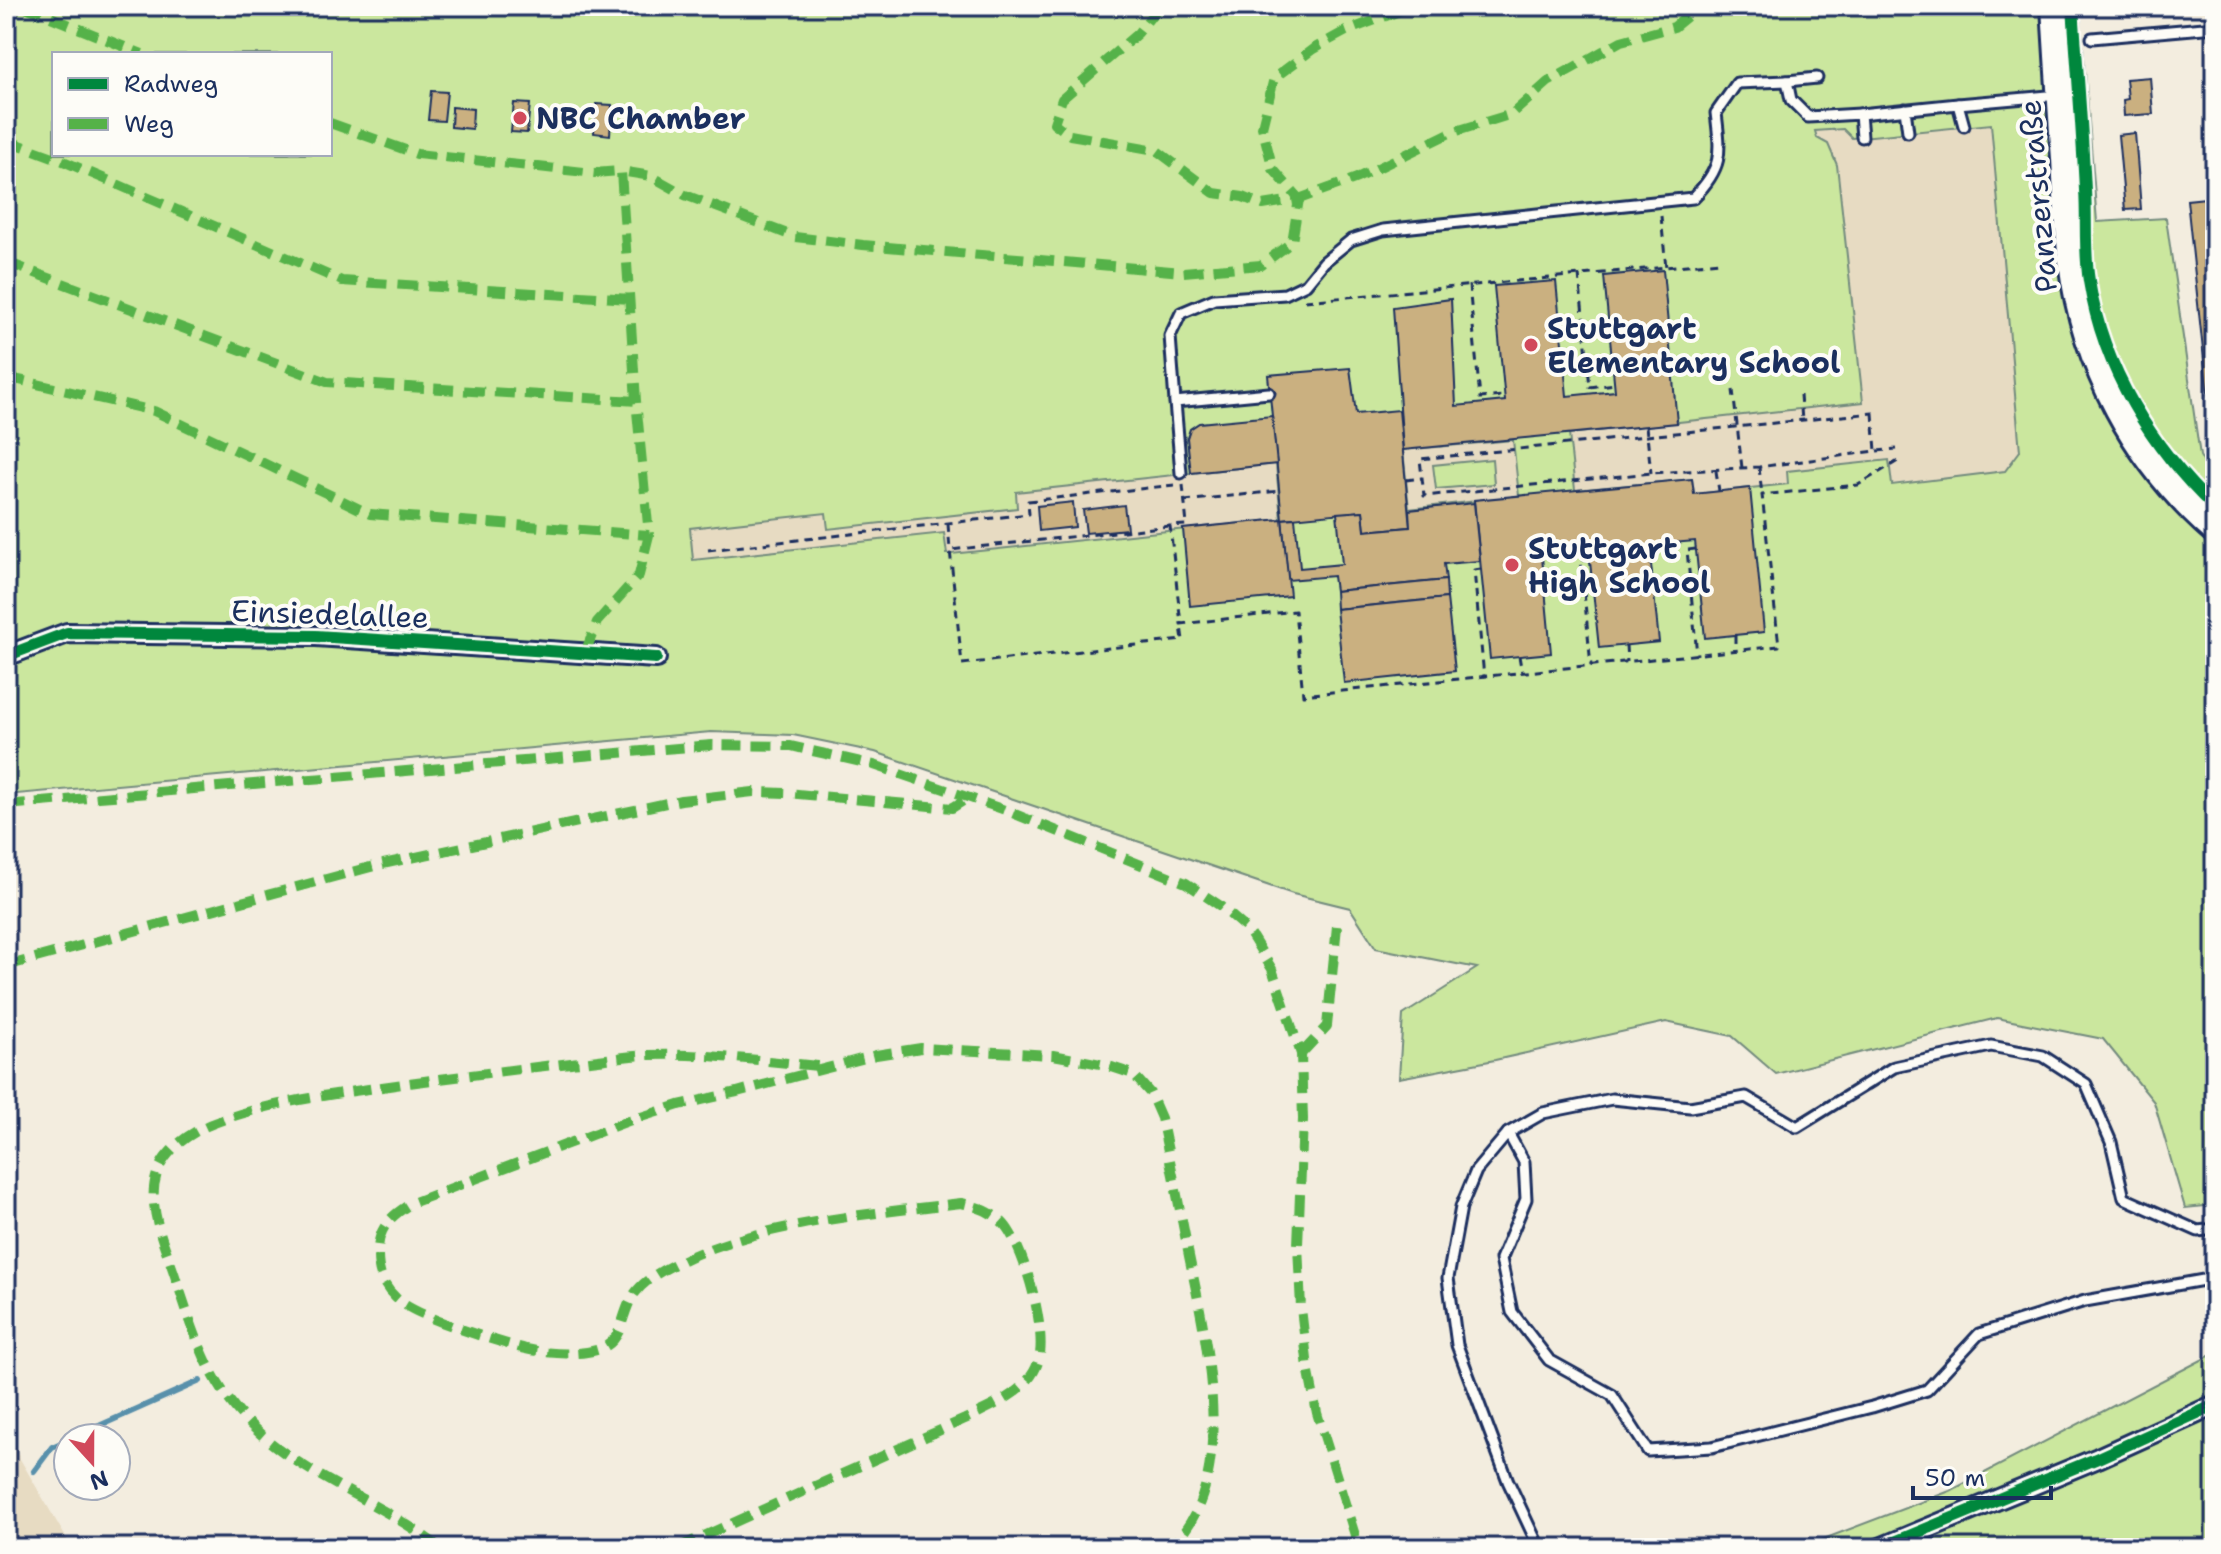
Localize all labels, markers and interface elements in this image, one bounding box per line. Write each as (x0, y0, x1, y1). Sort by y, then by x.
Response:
legend (52, 52, 332, 156)
text: Radweg (124, 68, 218, 100)
place label: NBC Chamber (536, 98, 746, 139)
street label: Panzerstraße (2009, 98, 2067, 294)
text: Weg (124, 108, 174, 140)
marker: NBC Chamber (511, 109, 529, 127)
place label: Stuttgart Elementary School (1547, 308, 1840, 383)
marker: Stuttgart Elementary School (1522, 336, 1540, 354)
place label: Stuttgart High School (1528, 528, 1710, 603)
marker: Stuttgart High School (1503, 556, 1521, 574)
street label: Einsiedelallee (230, 590, 430, 638)
north arrow (52, 1422, 132, 1502)
scale bar (1913, 1450, 2051, 1500)
text: 50 m (1925, 1462, 1985, 1494)
text: N (86, 1464, 112, 1497)

